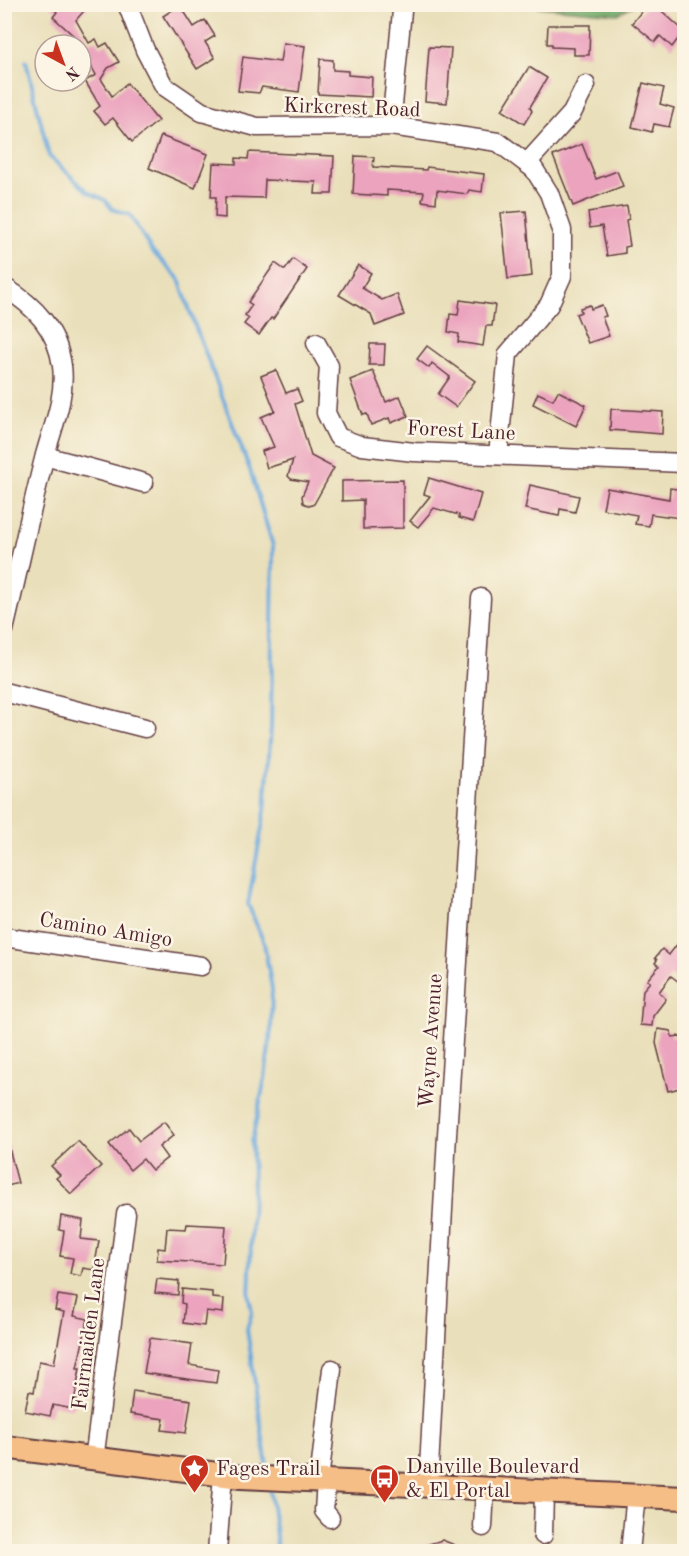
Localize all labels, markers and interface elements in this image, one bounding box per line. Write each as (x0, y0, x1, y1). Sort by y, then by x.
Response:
north arrow (33, 33, 93, 93)
text: N (61, 63, 81, 83)
street label: Kirkcrest Road (283, 96, 421, 121)
street label: Forest Lane (406, 418, 516, 445)
street label: Camino Amigo (38, 910, 174, 951)
street label: Wayne Avenue (416, 973, 447, 1109)
street label: Fairmaiden Lane (70, 1257, 109, 1412)
place icon: Fages Trail (179, 1452, 211, 1494)
place label: Danville Boulevard & El Portal (406, 1457, 580, 1502)
place label: Fages Trail (216, 1459, 321, 1480)
bus stop icon: Danville Boulevard & El Portal (369, 1462, 401, 1504)

